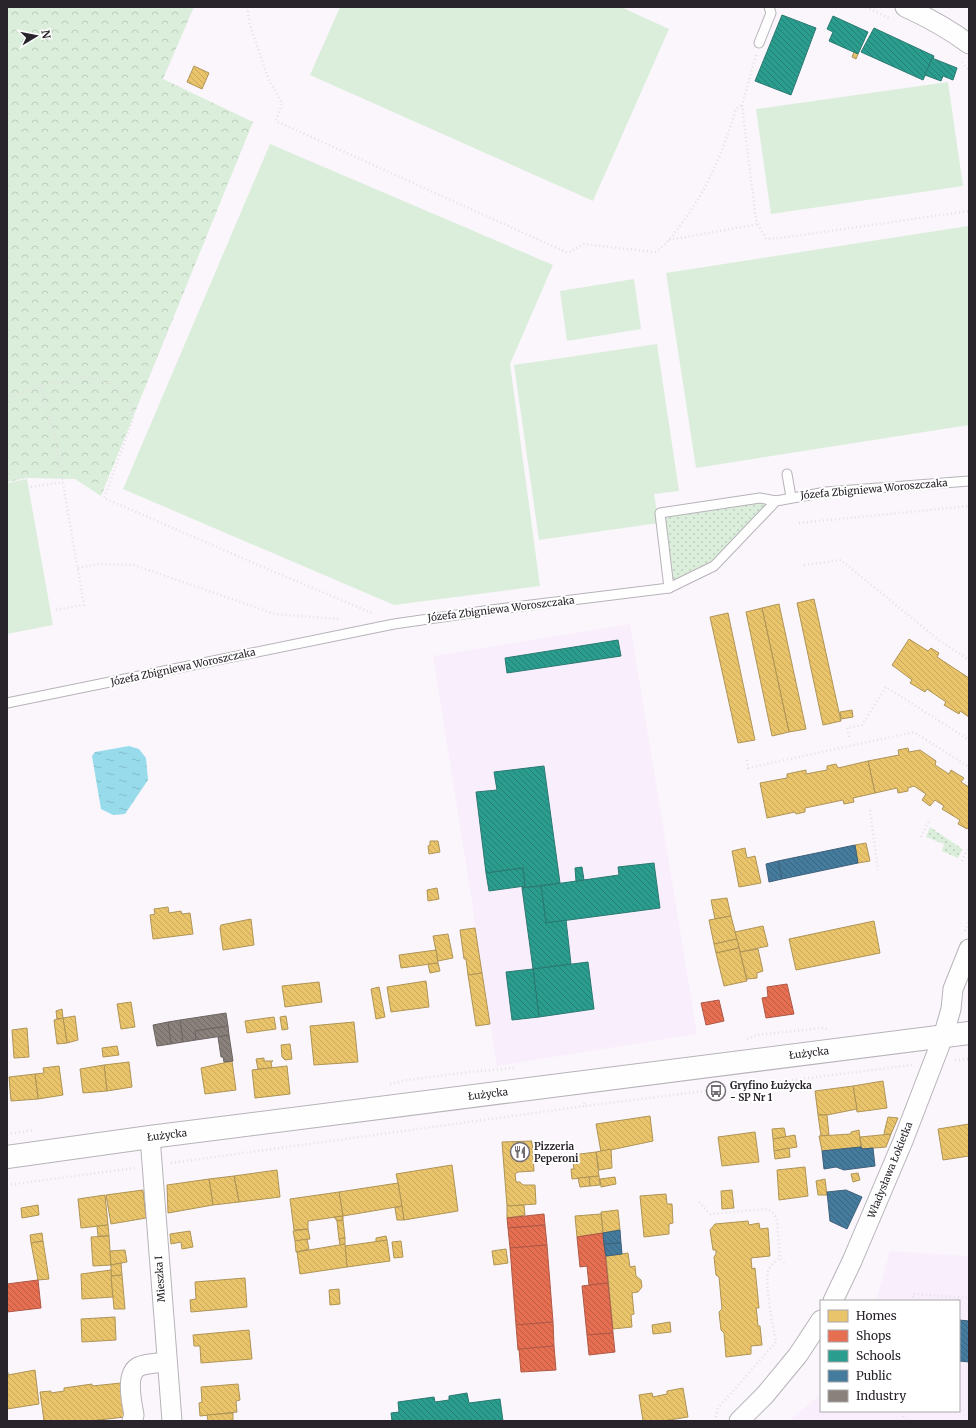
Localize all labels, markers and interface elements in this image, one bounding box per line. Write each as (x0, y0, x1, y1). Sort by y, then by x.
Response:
north arrow (16, 16, 56, 56)
text: N (38, 29, 54, 40)
street label: Józefa Zbigniewa Woroszczaka (799, 476, 949, 502)
street label: Józefa Zbigniewa Woroszczaka (426, 593, 576, 625)
street label: Józefa Zbigniewa Woroszczaka (108, 645, 257, 689)
street label: Łużycka (788, 1044, 830, 1062)
place label: Gryfino Łużycka - SP Nr 1 (730, 1079, 812, 1104)
bus stop icon: Gryfino Łużycka - SP Nr 1 (705, 1080, 727, 1102)
street label: Łużycka (467, 1085, 509, 1103)
street label: Władysława Łokietka (864, 1119, 916, 1221)
street label: Łużycka (146, 1126, 188, 1144)
place label: Pizzeria Peperoni (534, 1140, 579, 1165)
restaurant icon: Pizzeria Peperoni (509, 1141, 531, 1163)
street label: Mieszka I (152, 1255, 168, 1303)
legend (820, 1300, 960, 1412)
text: Homes (856, 1308, 897, 1323)
text: Shops (856, 1328, 891, 1343)
text: Schools (856, 1348, 901, 1363)
text: Public (856, 1368, 892, 1383)
text: Industry (856, 1388, 906, 1403)

